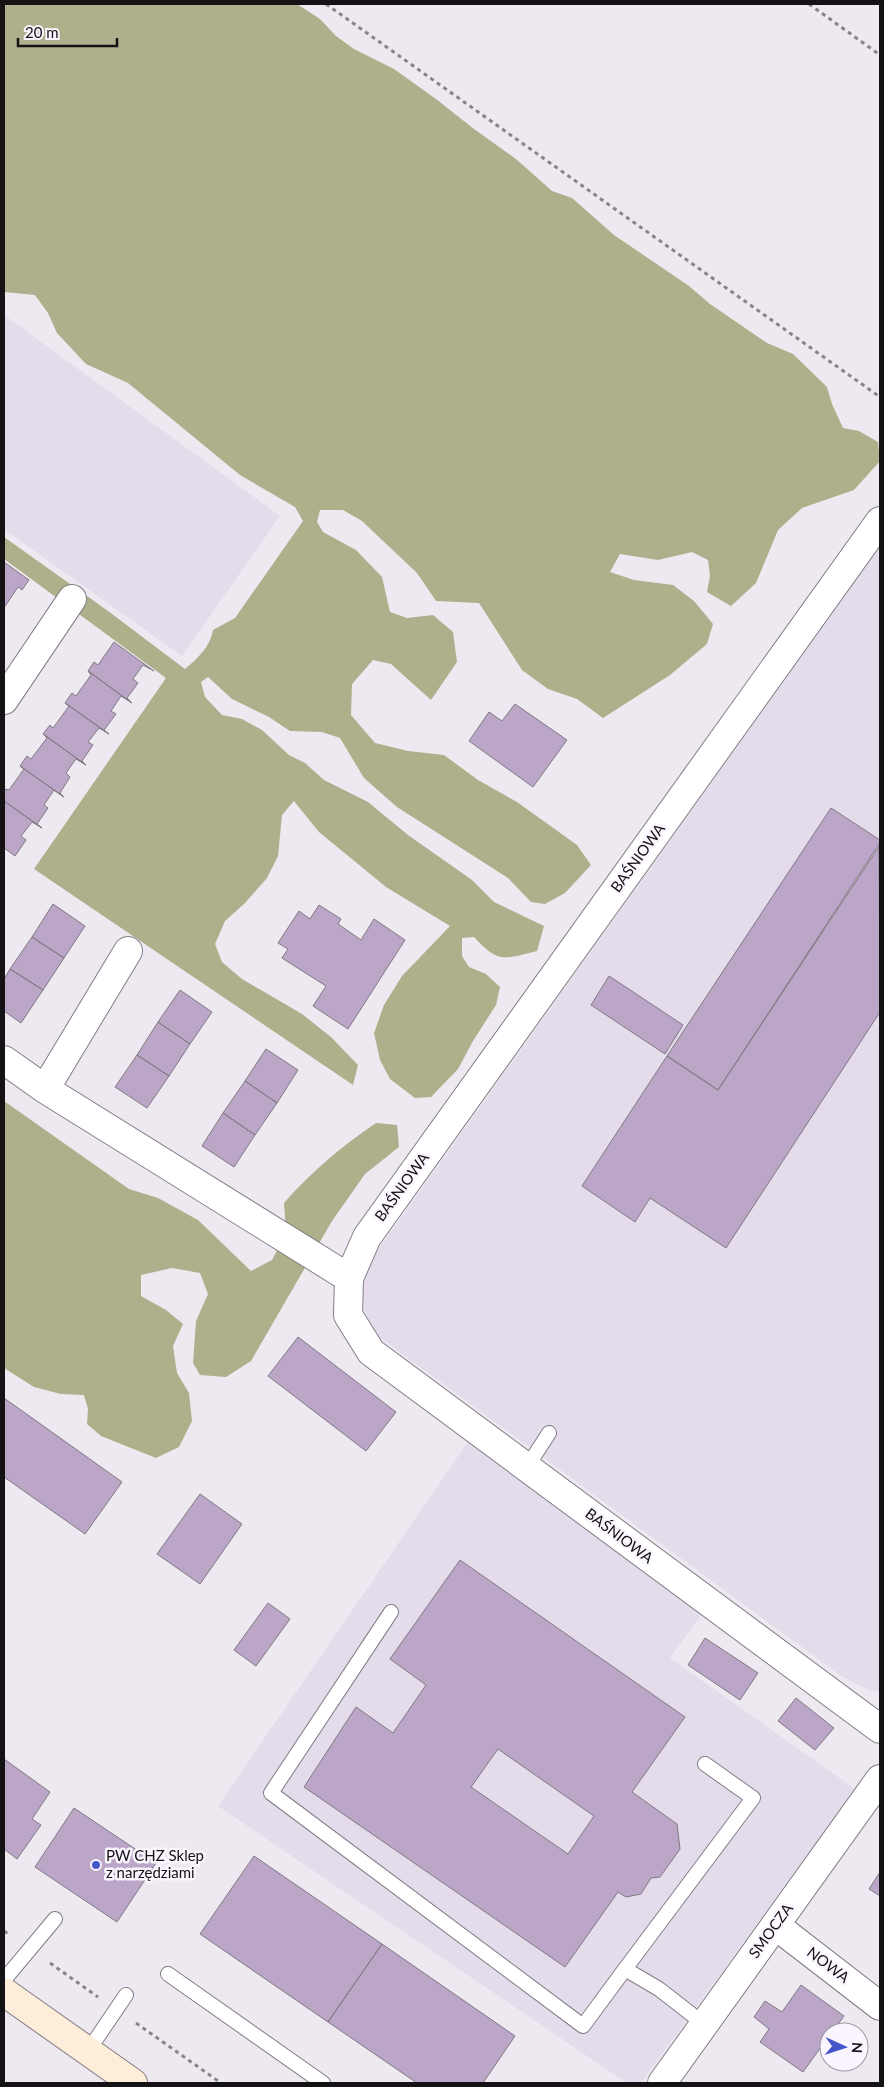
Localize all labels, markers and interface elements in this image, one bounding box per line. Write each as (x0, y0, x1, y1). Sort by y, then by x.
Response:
scale bar (18, 15, 116, 47)
text: 20 m (25, 23, 59, 41)
street label: BAŚNIOWA (606, 819, 669, 895)
street label: BAŚNIOWA (370, 1148, 433, 1224)
street label: BAŚNIOWA (582, 1504, 658, 1567)
place label: PW CHZ Sklep z narzędziami (106, 1846, 204, 1881)
marker: PW CHZ Sklep z narzędziami (90, 1859, 102, 1871)
street label: SMOCZA (744, 1899, 797, 1961)
street label: NOWA (804, 1942, 854, 1986)
north arrow (819, 2022, 869, 2072)
text: N (849, 2042, 866, 2054)

